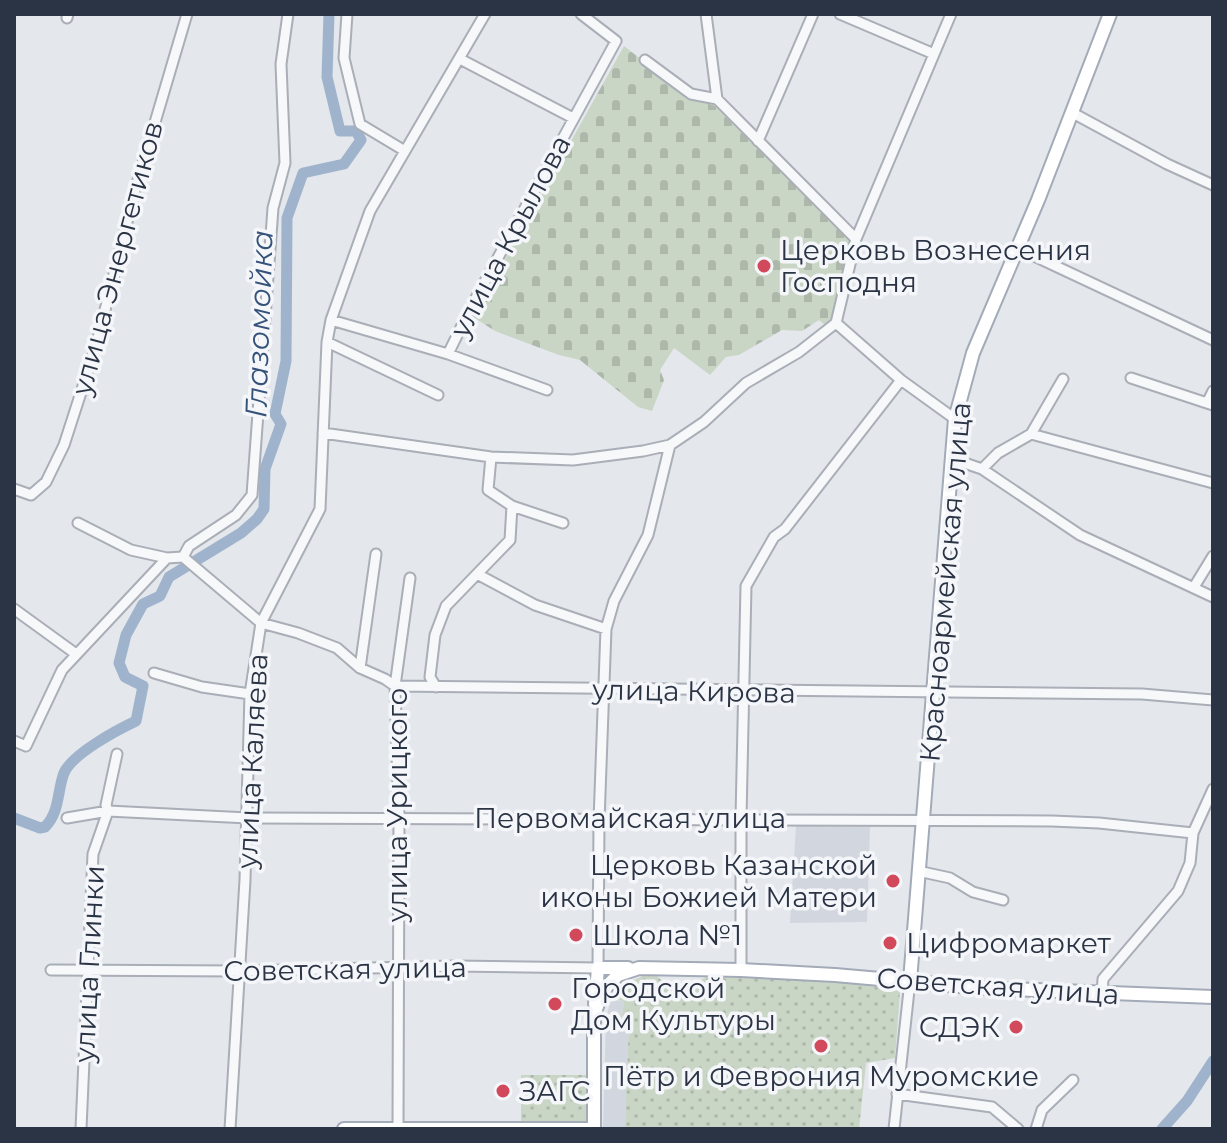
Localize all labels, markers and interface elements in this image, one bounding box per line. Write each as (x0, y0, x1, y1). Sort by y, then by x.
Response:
street label: улица Энергетиков (64, 117, 170, 400)
street label: улица Крылова (442, 129, 578, 344)
water label: Глазомойка (237, 229, 281, 419)
place label: Церковь Вознесения Господня (780, 233, 1091, 299)
marker: Церковь Вознесения Господня (755, 257, 773, 275)
street label: Красноармейская улица (912, 401, 978, 763)
street label: улица Каляева (229, 652, 275, 871)
street label: улица Кирова (591, 672, 796, 710)
street label: улица Урицкого (380, 688, 414, 923)
street label: Первомайская улица (474, 801, 786, 835)
place label: Церковь Казанской иконы Божией Матери (540, 848, 877, 914)
street label: улица Глинки (67, 864, 111, 1065)
marker: Церковь Казанской иконы Божией Матери (884, 872, 902, 890)
place label: Школа №1 (592, 918, 742, 952)
marker: Школа №1 (567, 926, 585, 944)
place label: Цифромаркет (906, 926, 1112, 960)
marker: Цифромаркет (881, 934, 899, 952)
street label: Советская улица (223, 950, 467, 988)
street label: Советская улица (875, 961, 1121, 1011)
place label: Городской Дом Культуры (571, 971, 776, 1037)
marker: Городской Дом Культуры (546, 995, 564, 1013)
place label: СДЭК (919, 1010, 1000, 1044)
marker: СДЭК (1007, 1018, 1025, 1036)
marker: Пётр и Феврония Муромские (812, 1037, 830, 1055)
place label: Пётр и Феврония Муромские (603, 1059, 1039, 1093)
place label: ЗАГС (519, 1074, 591, 1108)
marker: ЗАГС (494, 1082, 512, 1100)

